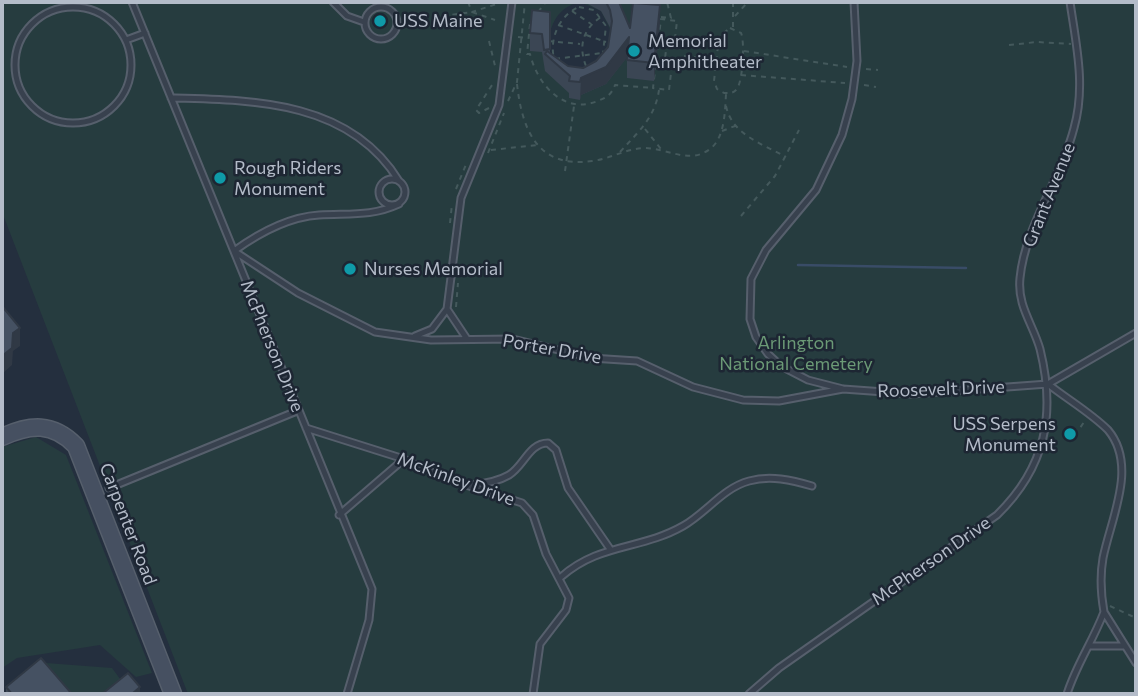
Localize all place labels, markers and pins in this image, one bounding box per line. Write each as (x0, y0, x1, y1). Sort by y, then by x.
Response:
place label: USS Maine (394, 10, 483, 32)
marker: USS Maine (372, 13, 388, 29)
place label: Memorial Amphitheater (648, 30, 762, 72)
marker: Memorial Amphitheater (626, 43, 642, 59)
place label: Rough Riders Monument (234, 157, 341, 200)
marker: Rough Riders Monument (212, 170, 228, 186)
place label: Nurses Memorial (364, 258, 503, 280)
marker: Nurses Memorial (342, 261, 358, 277)
place label: USS Serpens Monument (952, 413, 1056, 456)
marker: USS Serpens Monument (1062, 426, 1078, 442)

